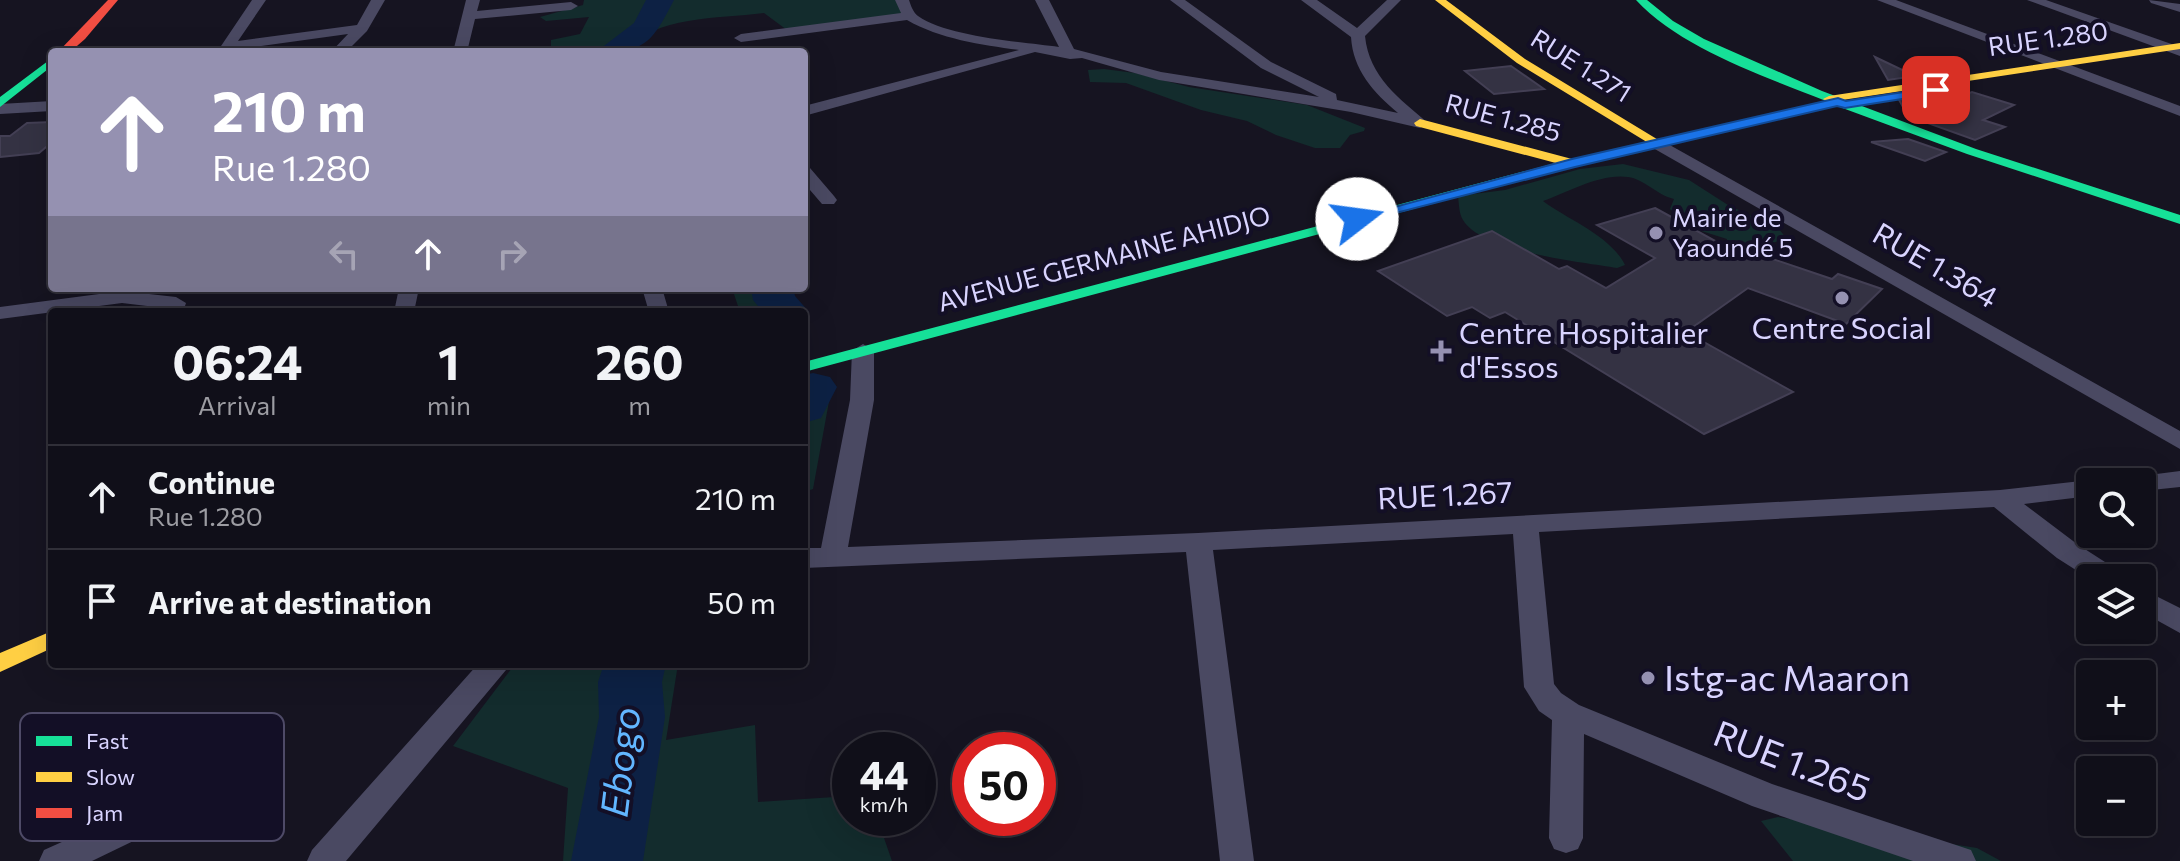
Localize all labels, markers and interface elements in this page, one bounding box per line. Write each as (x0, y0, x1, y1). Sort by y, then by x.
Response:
street label: RUE 1.280 (1986, 14, 2110, 61)
street label: RUE 1.271 (1526, 22, 1638, 108)
pin (1902, 56, 1970, 124)
icon: arrive (1914, 68, 1958, 112)
text: 210 m (212, 75, 366, 144)
icon: ahead (80, 80, 184, 184)
street label: RUE 1.285 (1442, 86, 1565, 147)
text: Rue 1.280 (212, 144, 371, 188)
position arrow (1315, 177, 1399, 261)
street label: AVENUE GERMAINE AHIDJO (934, 198, 1273, 317)
place label: Mairie de Yaoundé 5 (1672, 201, 1794, 262)
street label: RUE 1.364 (1867, 213, 2005, 314)
marker: Mairie de Yaoundé 5 (1647, 224, 1665, 242)
icon: left (322, 232, 366, 276)
icon: ahead (406, 232, 450, 276)
icon: right (490, 232, 534, 276)
marker: Centre Social (1833, 289, 1851, 307)
place label: Centre Social (1752, 308, 1932, 345)
place label: Centre Hospitalier d'Essos (1459, 313, 1708, 384)
text: 06:24 (172, 331, 303, 390)
text: 1 (438, 331, 460, 390)
text: 260 (595, 331, 684, 390)
marker: Centre Hospitalier d'Essos (1430, 340, 1452, 362)
text: Arrival (198, 389, 277, 420)
text: min (427, 389, 471, 420)
text: m (628, 389, 651, 420)
text: Continue (148, 463, 275, 500)
map controls (2076, 468, 2156, 836)
button: search (2076, 468, 2156, 548)
street label: RUE 1.267 (1376, 471, 1513, 516)
icon: ahead (80, 475, 124, 519)
text: 210 m (695, 479, 776, 516)
text: Rue 1.280 (148, 500, 263, 531)
button: layers (2076, 564, 2156, 644)
icon: arrive (80, 579, 124, 623)
text: Arrive at destination (148, 583, 432, 620)
text: 50 m (707, 583, 776, 620)
place label: Istg-ac Maaron (1664, 654, 1910, 698)
button: + (2076, 660, 2156, 740)
marker: Istg-ac Maaron (1639, 669, 1657, 687)
water label: Ebogo (588, 704, 649, 819)
street label: RUE 1.265 (1708, 709, 1877, 809)
legend (20, 713, 284, 841)
text: Fast (86, 727, 129, 754)
speed limit sign: 50 (952, 732, 1056, 836)
text: 44 (859, 749, 909, 798)
button: − (2076, 756, 2156, 836)
text: Slow (86, 763, 135, 790)
text: km/h (860, 792, 908, 816)
text: Jam (86, 799, 123, 826)

